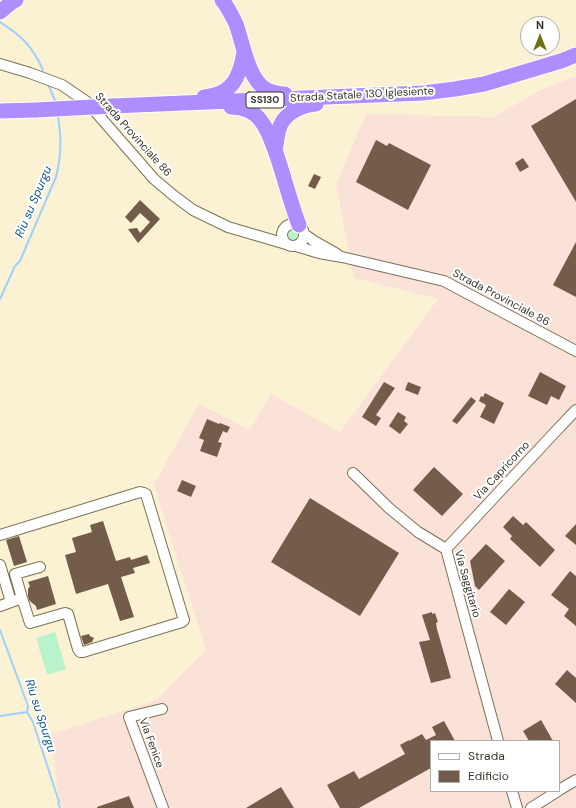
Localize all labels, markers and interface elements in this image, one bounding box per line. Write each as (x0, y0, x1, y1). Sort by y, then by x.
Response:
north arrow (520, 16, 560, 56)
text: N (536, 18, 544, 32)
street label: Strada Statale 130 Iglesiente (290, 85, 434, 105)
street label: Strada Provinciale 86 (92, 90, 174, 180)
road number: SS130 (246, 92, 284, 108)
water label: Riu su Spurgu (13, 164, 55, 240)
street label: Strada Provinciale 86 (450, 267, 552, 329)
street label: Via Capricorno (471, 439, 533, 503)
street label: Via Saggitario (451, 549, 483, 619)
water label: Riu su Spurgu (21, 678, 59, 754)
street label: Via Fenice (136, 716, 166, 770)
legend (430, 740, 560, 792)
text: Strada (468, 748, 505, 764)
text: Edificio (468, 768, 509, 784)

